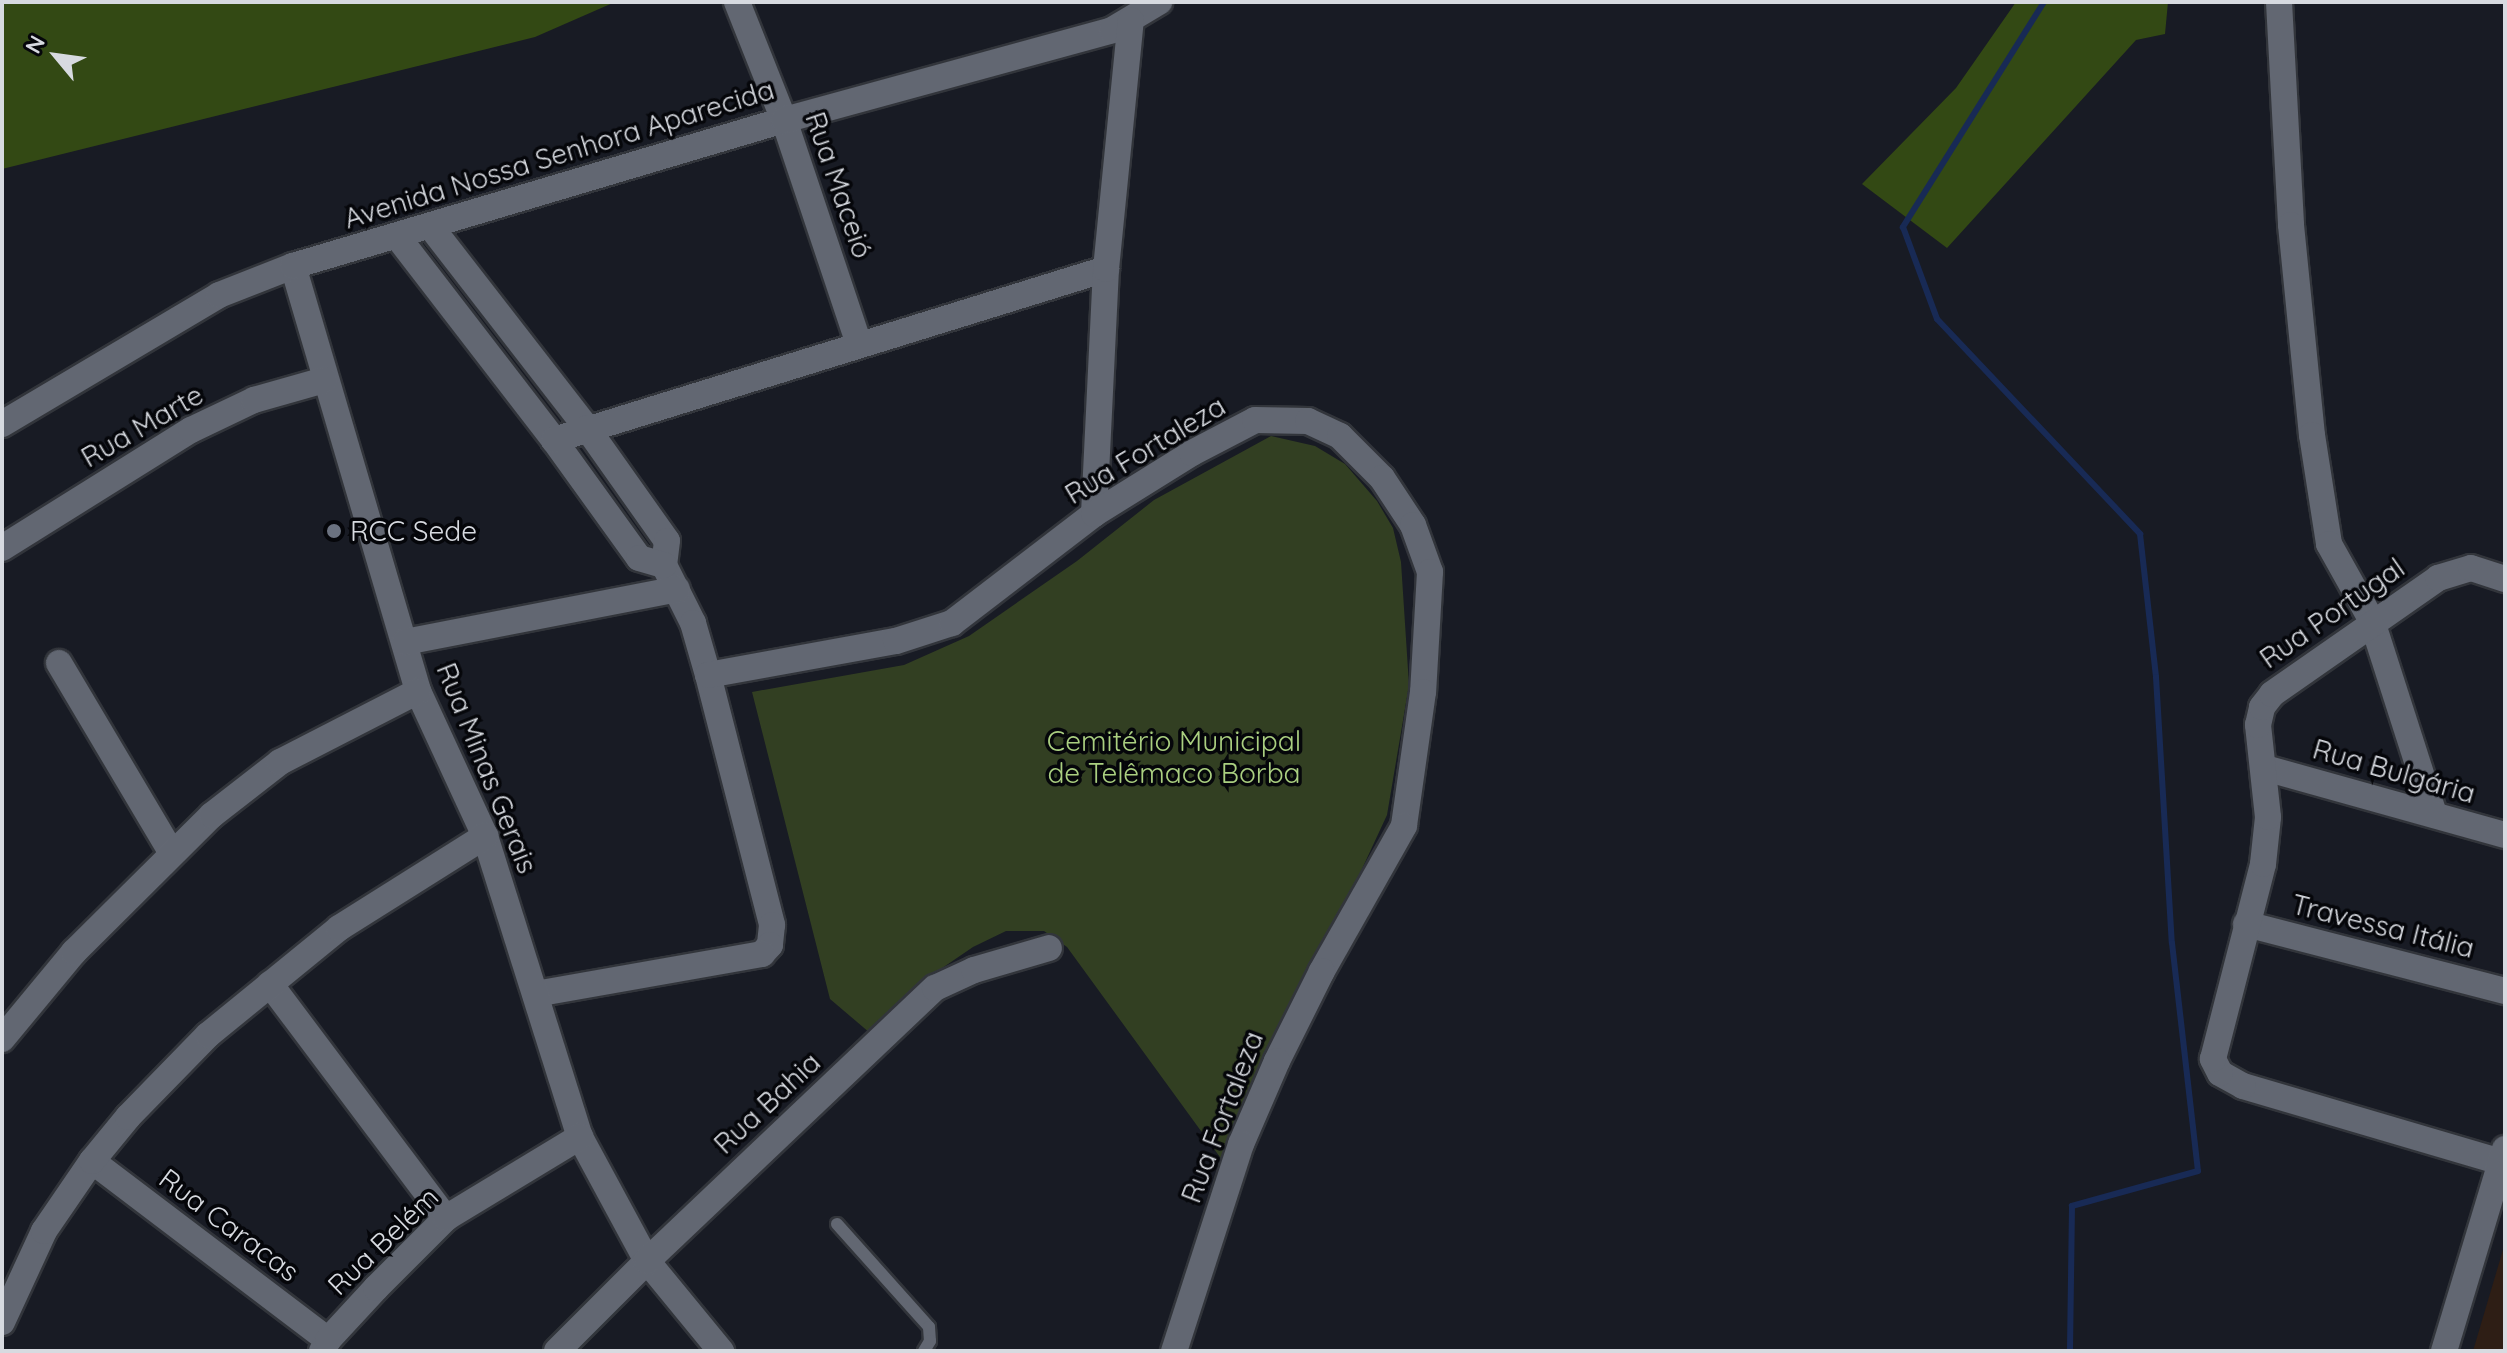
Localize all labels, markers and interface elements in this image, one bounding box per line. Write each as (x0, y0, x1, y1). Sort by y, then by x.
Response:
north arrow (16, 16, 96, 96)
text: N (19, 31, 51, 58)
street label: Avenida Nossa Senhora Aparecida (340, 72, 778, 236)
street label: Rua Maceió (798, 107, 880, 263)
street label: Rua Marte (75, 378, 209, 474)
street label: Rua Fortaleza (1059, 389, 1231, 511)
place label: RCC Sede (350, 514, 477, 548)
marker: RCC Sede (325, 522, 343, 540)
street label: Rua Portugal (2253, 551, 2411, 675)
street label: Rua Minas Gerais (429, 658, 545, 878)
park label: Cemitério Municipal de Telêmaco Borba (1047, 724, 1301, 790)
street label: Rua Bulgária (2309, 732, 2479, 810)
street label: Travessa Itália (2288, 887, 2478, 965)
street label: Rua Fortaleza (1174, 1027, 1270, 1207)
street label: Rua Bahia (707, 1045, 827, 1161)
street label: Rua Caracas (152, 1162, 306, 1288)
street label: Rua Belém (321, 1180, 445, 1302)

